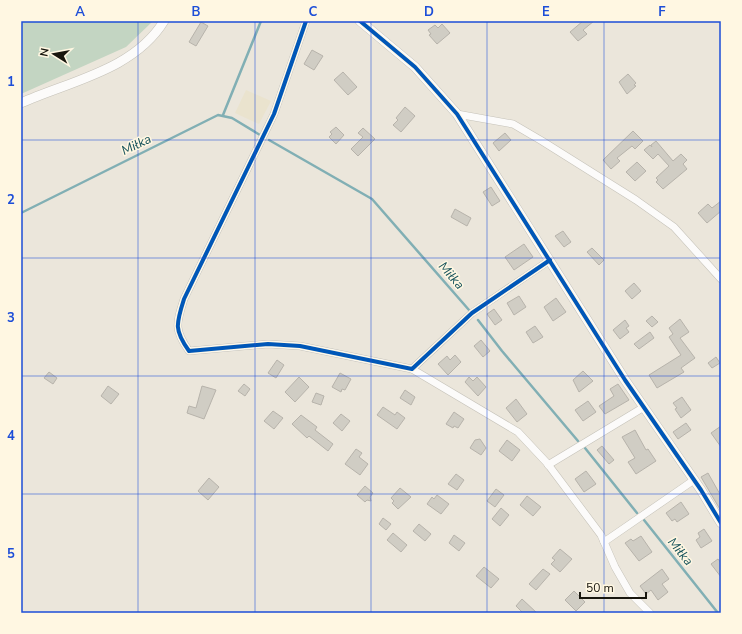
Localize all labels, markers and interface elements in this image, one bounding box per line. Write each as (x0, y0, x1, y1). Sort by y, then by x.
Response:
text: A (75, 3, 85, 21)
text: B (192, 3, 201, 21)
text: C (309, 3, 318, 21)
text: D (424, 3, 434, 21)
text: E (542, 3, 550, 21)
text: F (658, 3, 666, 21)
north arrow (34, 34, 74, 74)
text: N (37, 47, 53, 58)
text: 1 (7, 73, 15, 91)
water label: Miłka (118, 130, 155, 160)
text: 2 (7, 191, 15, 209)
water label: Miłka (434, 258, 468, 293)
text: 3 (7, 309, 15, 327)
text: 4 (7, 427, 15, 445)
water label: Miłka (663, 534, 697, 570)
text: 5 (7, 545, 15, 563)
scale bar (580, 574, 646, 600)
text: 50 m (586, 580, 614, 596)

